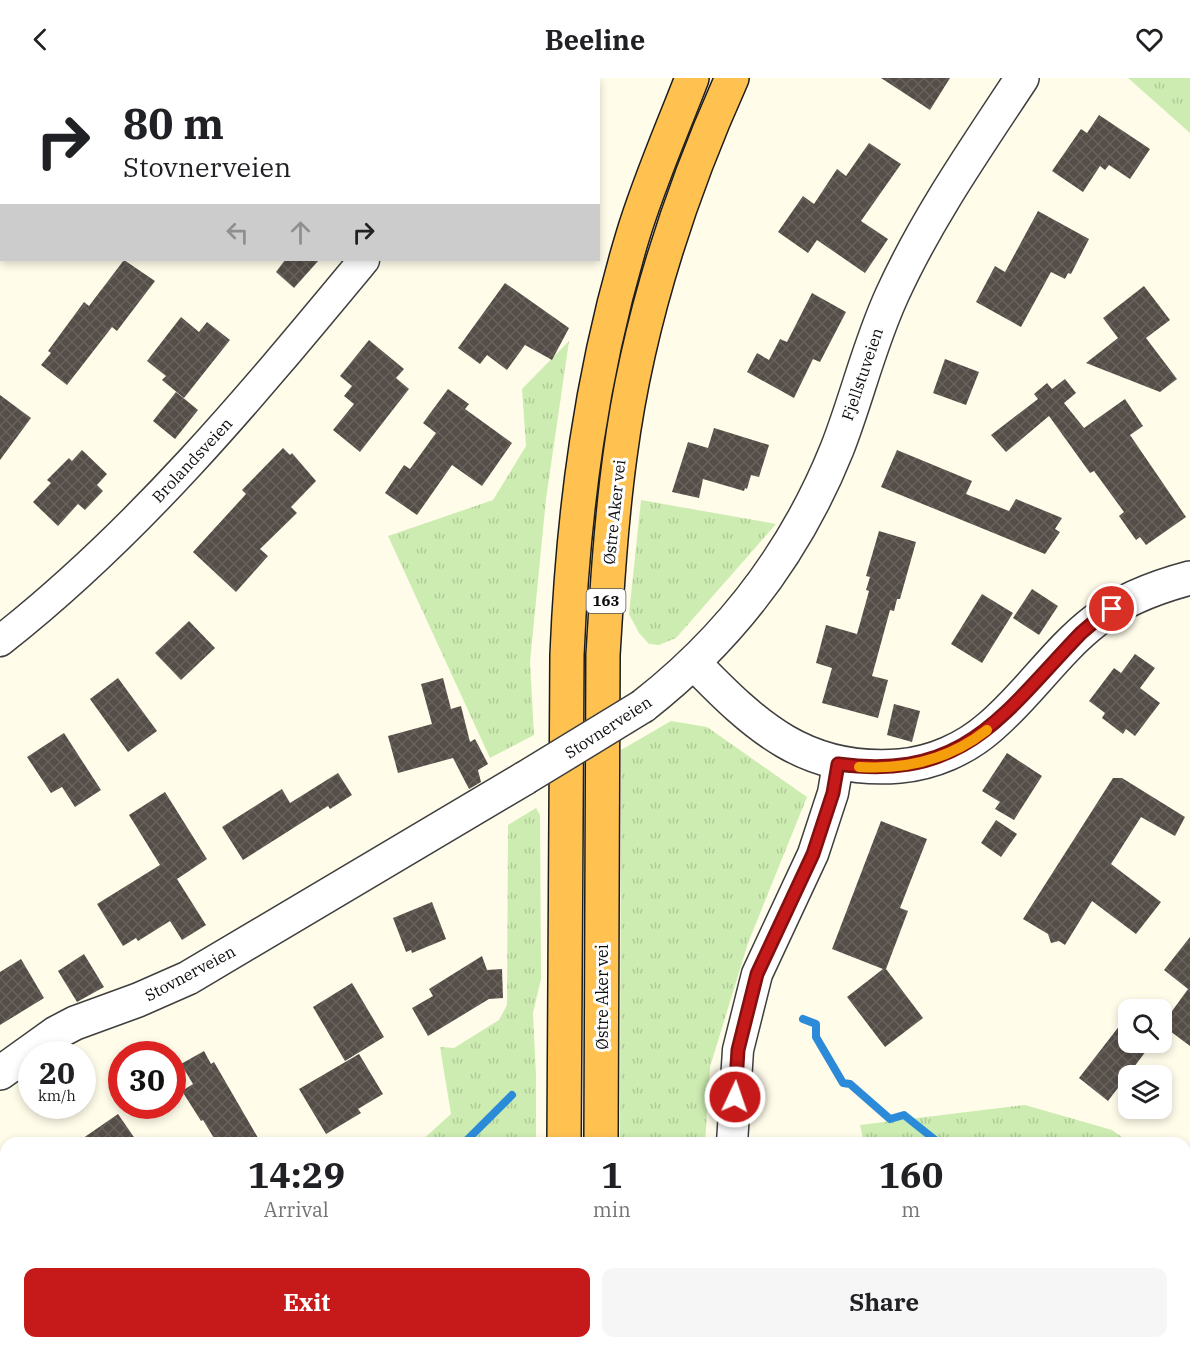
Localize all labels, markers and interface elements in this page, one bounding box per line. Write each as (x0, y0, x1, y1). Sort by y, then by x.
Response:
text: Beeline (545, 22, 645, 57)
icon: back (24, 23, 57, 56)
icon: heart (1133, 23, 1166, 56)
text: 80 m (123, 96, 224, 151)
icon: right (24, 102, 102, 180)
text: Stovnerveien (123, 149, 291, 184)
icon: left (221, 216, 254, 249)
icon: ahead (284, 216, 317, 249)
icon: right (347, 216, 380, 249)
street label: Fjellstuveien (837, 325, 887, 423)
street label: Brolandsveien (148, 413, 236, 507)
street label: Østre Aker vei (599, 459, 629, 565)
pin (1086, 583, 1137, 634)
road number: 163 (586, 589, 626, 613)
icon: arrive (1095, 592, 1128, 625)
street label: Stovnerveien (561, 691, 655, 763)
street label: Stovnerveien (141, 941, 239, 1005)
street label: Østre Aker vei (592, 944, 612, 1050)
map controls (1118, 999, 1172, 1119)
button: search (1118, 999, 1172, 1053)
speed limit sign: 30 (108, 1041, 186, 1119)
text: 20 (39, 1053, 75, 1092)
position arrow (703, 1065, 767, 1129)
button: layers (1118, 1065, 1172, 1119)
text: km/h (38, 1086, 76, 1105)
text: 14:29 (248, 1151, 345, 1198)
text: 1 (601, 1151, 623, 1198)
text: 160 (878, 1151, 943, 1198)
text: Arrival (264, 1196, 329, 1223)
text: min (593, 1196, 631, 1223)
text: m (901, 1196, 920, 1223)
button: Exit (24, 1268, 590, 1337)
button: Share (602, 1268, 1167, 1337)

